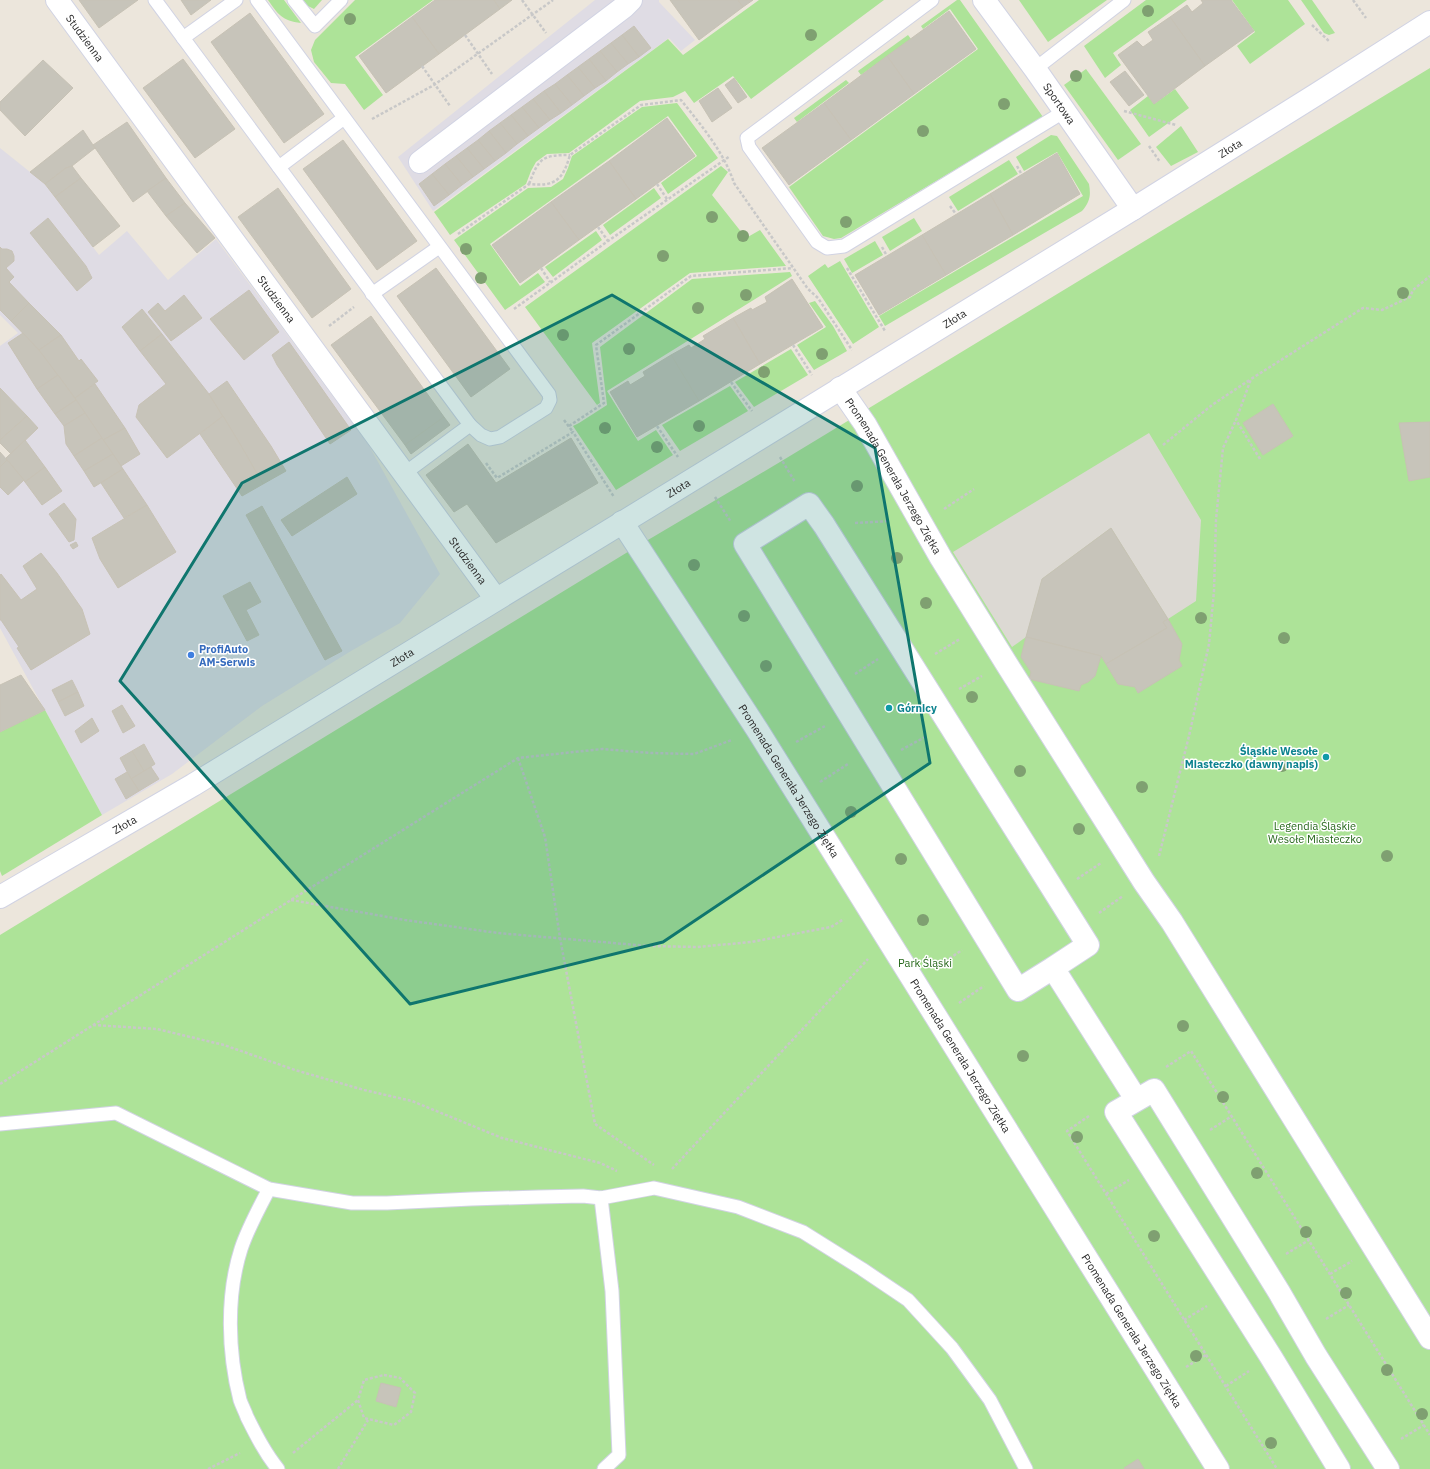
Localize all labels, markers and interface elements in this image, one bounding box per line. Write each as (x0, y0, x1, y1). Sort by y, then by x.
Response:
street label: Studzienna (63, 12, 107, 64)
street label: Sportowa (1040, 80, 1079, 127)
street label: Złota (1216, 136, 1245, 161)
street label: Studzienna (254, 273, 298, 326)
street label: Złota (940, 306, 969, 331)
street label: Promenada Generała Jerzego Ziętka (842, 395, 944, 557)
street label: Złota (664, 476, 693, 501)
street label: Studzienna (446, 534, 490, 587)
place label: ProfiAuto AM-Serwis (199, 642, 256, 669)
street label: Złota (387, 645, 417, 670)
marker: ProfiAuto AM-Serwis (186, 650, 196, 660)
street label: Promenada Generała Jerzego Ziętka (735, 701, 842, 860)
place label: Górnicy (897, 701, 937, 715)
marker: Górnicy (884, 703, 894, 713)
place label: Śląskie Wesołe Miasteczko (dawny napis) (1185, 744, 1318, 771)
marker: Śląskie Wesołe Miasteczko (dawny napis) (1321, 752, 1331, 762)
street label: Złota (110, 812, 139, 837)
park label: Legendia Śląskie Wesołe Miasteczko (1268, 819, 1362, 846)
park label: Park Śląski (898, 956, 952, 970)
street label: Promenada Generała Jerzego Ziętka (907, 976, 1014, 1135)
street label: Promenada Generała Jerzego Ziętka (1079, 1251, 1185, 1410)

